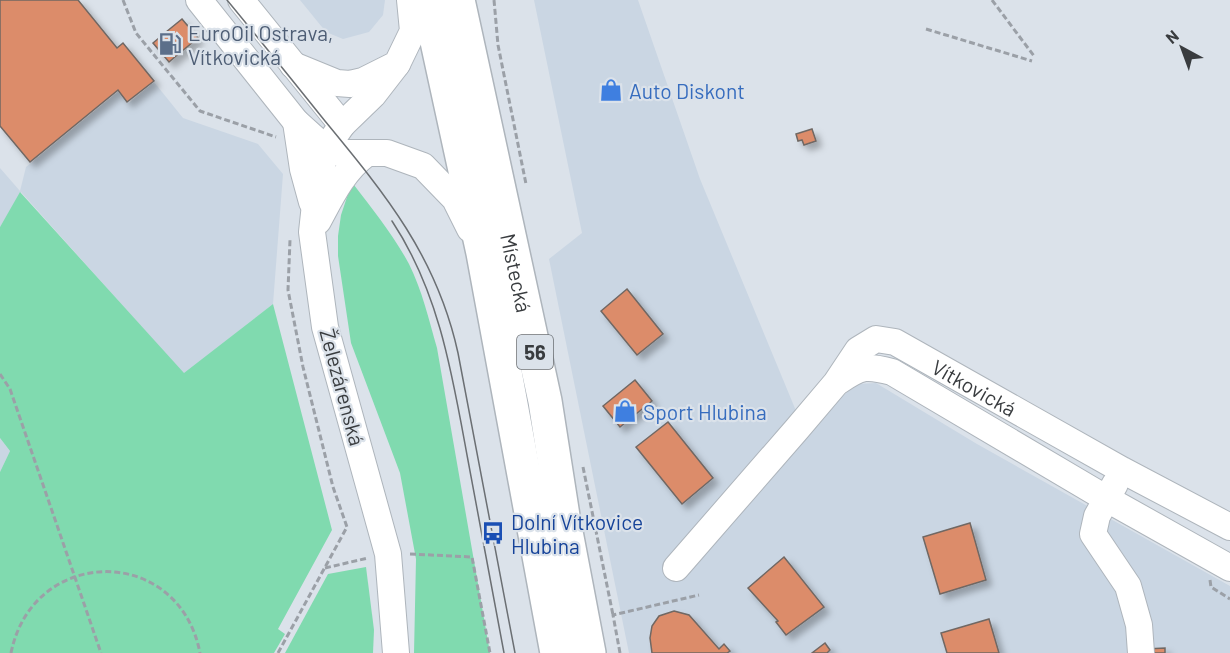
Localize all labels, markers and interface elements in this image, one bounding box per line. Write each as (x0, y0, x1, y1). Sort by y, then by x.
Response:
north arrow (1152, 18, 1212, 78)
place label: EuroOil Ostrava, Vítkovická (188, 20, 333, 69)
text: N (1162, 26, 1182, 47)
fuel station icon: EuroOil Ostrava, Vítkovická (157, 31, 183, 57)
shop icon: Auto Diskont (598, 77, 624, 103)
place label: Auto Diskont (629, 78, 745, 103)
street label: Místecká (496, 231, 538, 314)
street label: Železárenská (315, 326, 371, 448)
road number: 56 (517, 335, 553, 369)
street label: Vítkovická (928, 353, 1021, 421)
shop icon: Sport Hlubina (612, 398, 638, 424)
place label: Sport Hlubina (643, 399, 767, 424)
place label: Dolní Vítkovice Hlubina (511, 509, 643, 558)
bus stop icon: Dolní Vítkovice Hlubina (480, 520, 506, 546)

